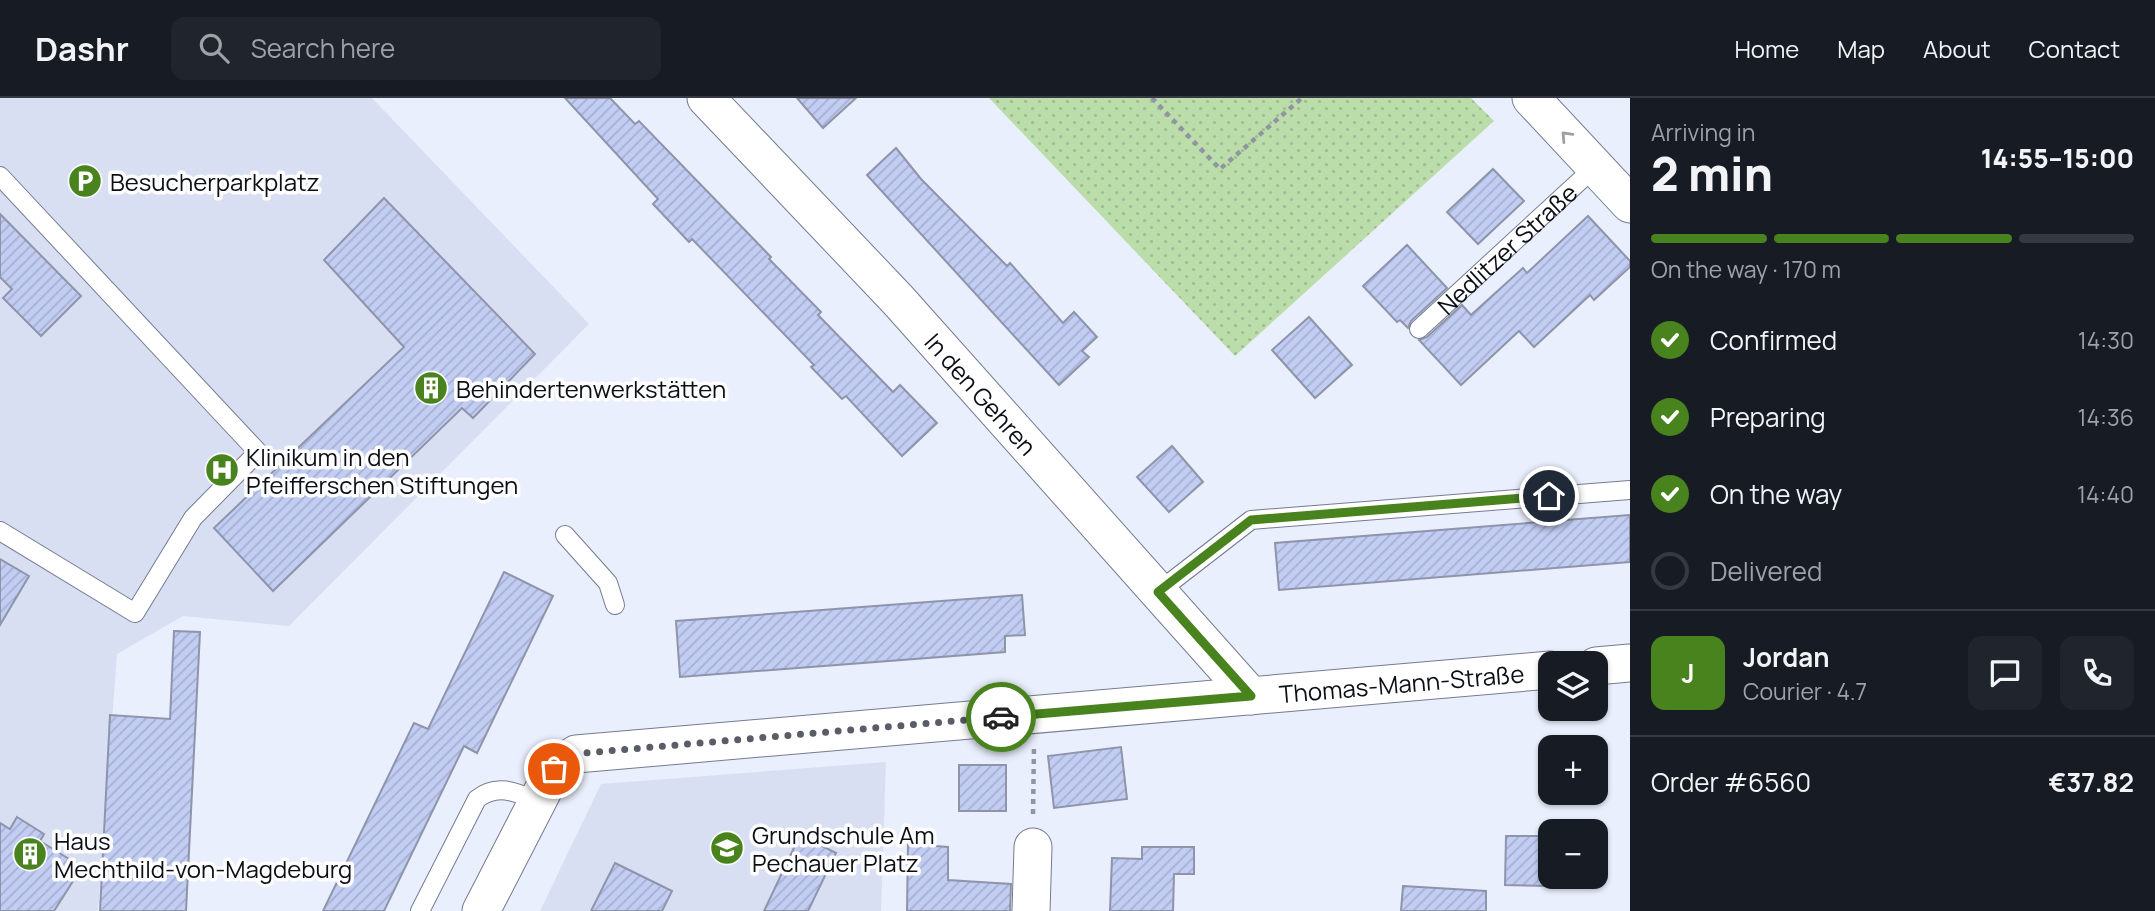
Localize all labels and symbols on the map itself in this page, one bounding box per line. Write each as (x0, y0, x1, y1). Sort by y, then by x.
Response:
one-way arrow (1562, 131, 1575, 144)
parking icon: Besucherparkplatz (66, 162, 104, 200)
place label: Besucherparkplatz (110, 165, 319, 198)
street label: Nedlitzer Straße (1429, 176, 1584, 321)
street label: In den Gehren (918, 325, 1045, 462)
building icon: Behindertenwerkstätten (412, 369, 450, 407)
place label: Behindertenwerkstätten (456, 372, 726, 405)
place label: Klinikum in den Pfeifferschen Stiftungen (246, 440, 518, 501)
hospital icon: Klinikum in den Pfeifferschen Stiftungen (203, 451, 241, 489)
pin (1519, 466, 1579, 526)
street label: Thomas-Mann-Straße (1278, 656, 1525, 710)
courier (966, 682, 1036, 752)
pin (524, 739, 584, 799)
place label: Grundschule Am Pechauer Platz (752, 818, 935, 879)
place label: Haus Mechthild-von-Magdeburg (54, 824, 352, 885)
school or university icon: Grundschule Am Pechauer Platz (708, 829, 746, 867)
building icon: Haus Mechthild-von-Magdeburg (11, 835, 49, 873)

